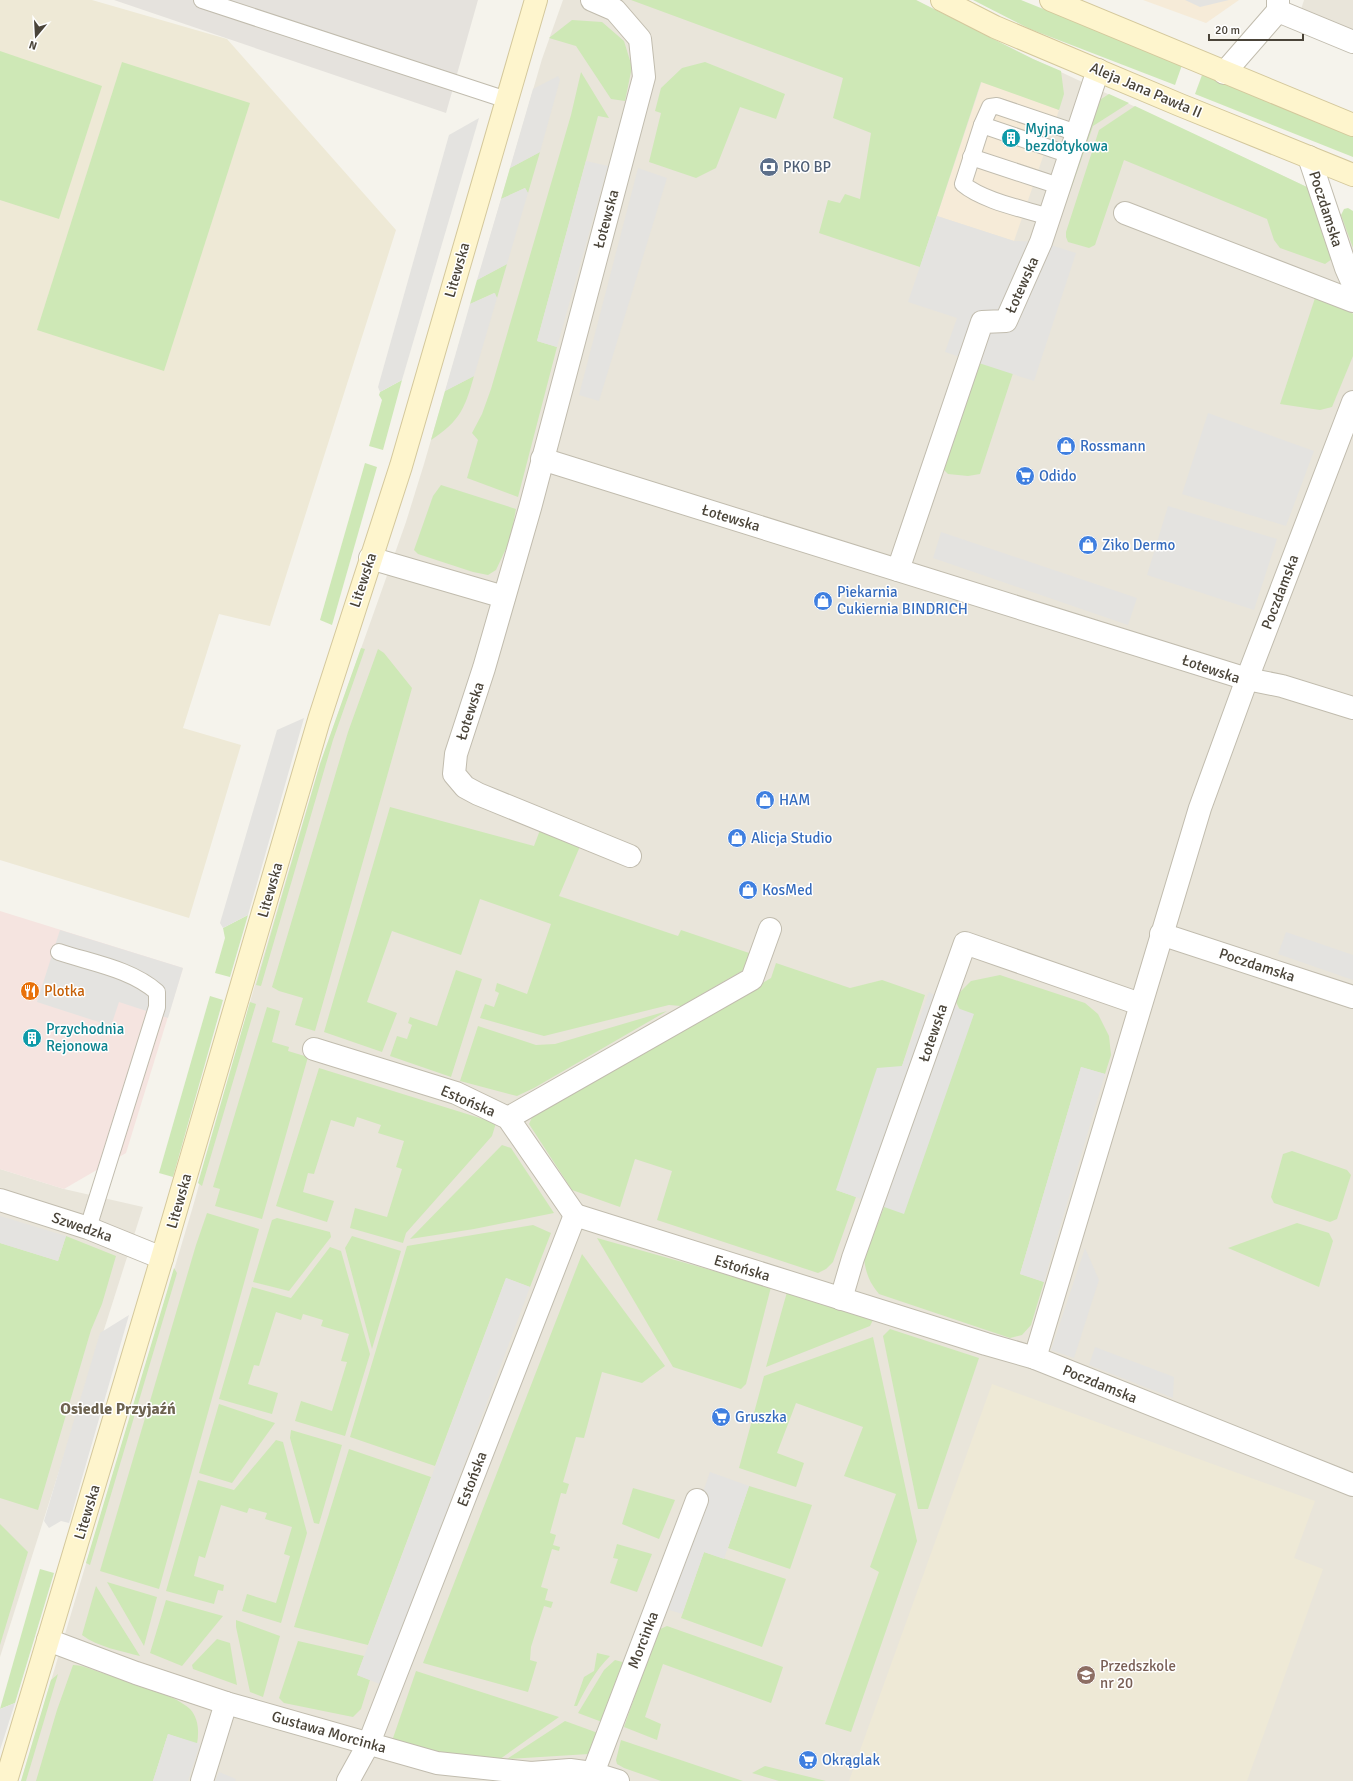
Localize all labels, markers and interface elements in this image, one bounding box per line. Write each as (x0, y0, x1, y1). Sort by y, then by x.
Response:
north arrow (16, 16, 56, 56)
scale bar (1209, 16, 1303, 42)
text: 20 m (1215, 23, 1240, 38)
text: N (27, 38, 39, 52)
street label: Aleja Jana Pawła II (1087, 58, 1205, 122)
place label: Myjna bezdotykowa (1025, 120, 1108, 155)
building icon: Myjna bezdotykowa (1000, 127, 1022, 149)
bank icon: PKO BP (758, 156, 780, 178)
place label: PKO BP (783, 158, 831, 176)
street label: Poczdamska (1305, 169, 1347, 249)
street label: Łotewska (590, 188, 622, 250)
street label: Litewska (441, 240, 473, 300)
street label: Łotewska (1002, 254, 1042, 316)
shop icon: Rossmann (1055, 435, 1077, 457)
place label: Rossmann (1080, 437, 1146, 455)
supermarket icon: Odido (1014, 465, 1036, 487)
place label: Odido (1039, 467, 1077, 485)
street label: Łotewska (700, 501, 762, 535)
shop icon: Ziko Dermo (1077, 534, 1099, 556)
place label: Ziko Dermo (1102, 536, 1176, 554)
street label: Litewska (346, 550, 380, 610)
street label: Poczdamska (1257, 552, 1303, 632)
place label: Piekarnia Cukiernia BINDRICH (837, 583, 968, 618)
shop icon: Piekarnia Cukiernia BINDRICH (812, 590, 834, 612)
street label: Łotewska (1180, 651, 1242, 687)
street label: Łotewska (452, 680, 488, 742)
shop icon: HAM (754, 789, 776, 811)
place label: HAM (779, 791, 810, 809)
shop icon: Alicja Studio (726, 827, 748, 849)
place label: Alicja Studio (751, 829, 832, 847)
street label: Litewska (254, 860, 286, 920)
shop icon: KosMed (737, 879, 759, 901)
place label: KosMed (762, 881, 813, 899)
street label: Poczdamska (1217, 944, 1297, 986)
restaurant icon: Plotka (19, 980, 41, 1002)
place label: Plotka (44, 982, 85, 1000)
street label: Łotewska (915, 1002, 951, 1064)
place label: Przychodnia Rejonowa (46, 1020, 124, 1055)
building icon: Przychodnia Rejonowa (21, 1027, 43, 1049)
street label: Estońska (438, 1081, 498, 1121)
street label: Litewska (163, 1171, 195, 1231)
street label: Szwedzka (49, 1208, 115, 1246)
street label: Estońska (712, 1251, 772, 1285)
street label: Poczdamska (1060, 1361, 1140, 1407)
district label: Osiedle Przyjaźń (60, 1399, 176, 1419)
supermarket icon: Gruszka (710, 1406, 732, 1428)
place label: Gruszka (735, 1408, 787, 1426)
street label: Estońska (453, 1449, 491, 1509)
street label: Litewska (70, 1482, 104, 1542)
street label: Morcinka (624, 1609, 662, 1671)
place label: Przedszkole nr 20 (1100, 1657, 1176, 1692)
school or university icon: Przedszkole nr 20 (1075, 1664, 1097, 1686)
street label: Gustawa Morcinka (270, 1707, 388, 1757)
supermarket icon: Okrąglak (797, 1749, 819, 1771)
place label: Okrąglak (822, 1751, 880, 1769)

